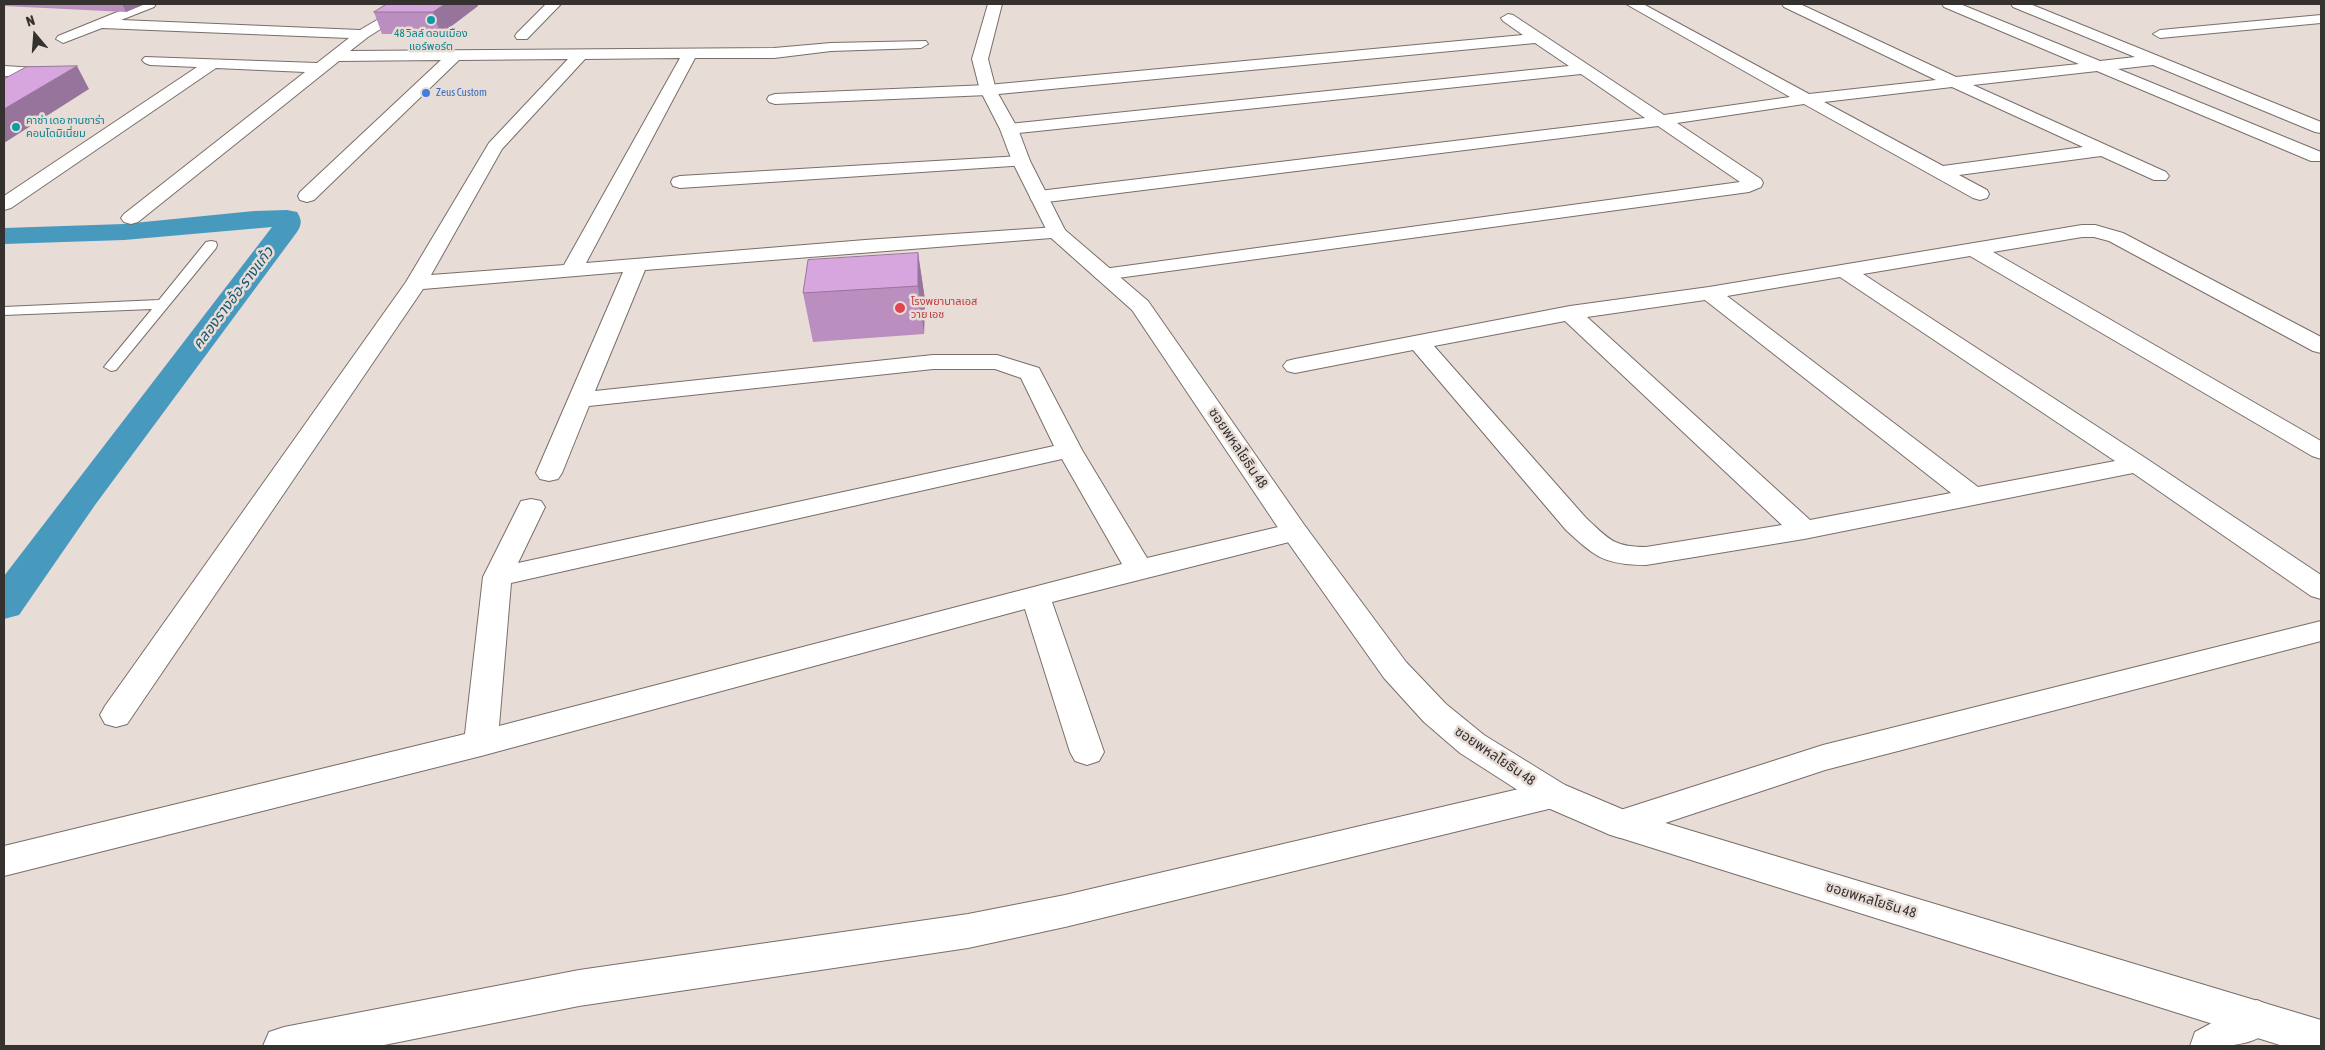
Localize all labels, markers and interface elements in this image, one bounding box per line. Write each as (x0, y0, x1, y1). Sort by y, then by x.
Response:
north arrow (10, 10, 60, 60)
text: N (24, 12, 37, 30)
marker: 48 วิลล์ ดอนเมือง แอร์พอร์ต (425, 14, 437, 26)
place label: 48 วิลล์ ดอนเมือง แอร์พอร์ต (394, 27, 468, 53)
place label: Zeus Custom (436, 86, 487, 100)
marker: Zeus Custom (420, 87, 432, 99)
place label: คาซ่า เดอ ซานซาร่า คอนโดมิเนี่ยม (26, 114, 105, 140)
marker: คาซ่า เดอ ซานซาร่า คอนโดมิเนี่ยม (10, 121, 22, 133)
water label: คลองรางอ้อ-รางแก้ว (189, 243, 277, 353)
place label: โรงพยาบาลเอส วาย เอช (911, 295, 977, 321)
marker: โรงพยาบาลเอส วาย เอช (893, 301, 907, 315)
street label: ซอยพหลโยธิน 48 (1205, 405, 1271, 491)
street label: ซอยพหลโยธิน 48 (1452, 723, 1538, 789)
street label: ซอยพหลโยธิน 48 (1824, 878, 1918, 922)

